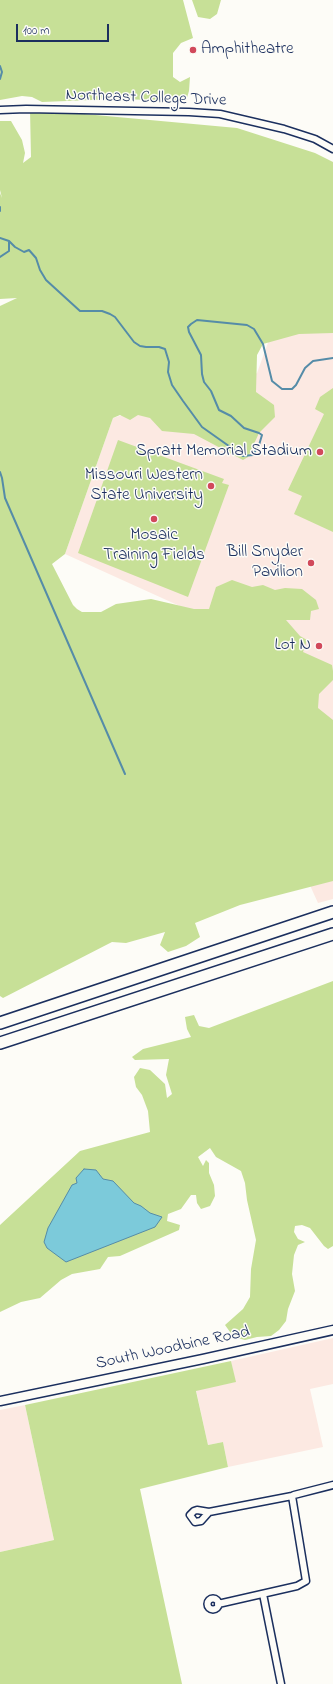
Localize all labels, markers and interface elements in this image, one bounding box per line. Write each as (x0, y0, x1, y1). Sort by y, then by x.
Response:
scale bar (18, 16, 111, 42)
text: 100 m (23, 22, 50, 40)
place label: Amphitheatre (201, 40, 294, 60)
marker: Amphitheatre (188, 45, 198, 55)
street label: Northeast College Drive (65, 86, 227, 112)
place label: Spratt Memorial Stadium (136, 442, 312, 462)
marker: Spratt Memorial Stadium (315, 447, 325, 457)
place label: Missouri Western State University (85, 466, 203, 506)
marker: Missouri Western State University (206, 481, 216, 491)
marker: Mosaic Training Fields (149, 514, 159, 524)
place label: Mosaic Training Fields (103, 526, 205, 566)
place label: Bill Snyder Pavilion (227, 543, 303, 583)
marker: Bill Snyder Pavilion (306, 558, 316, 568)
place label: Lot N (274, 636, 311, 656)
marker: Lot N (314, 641, 324, 651)
street label: South Woodbine Road (94, 1323, 252, 1375)

